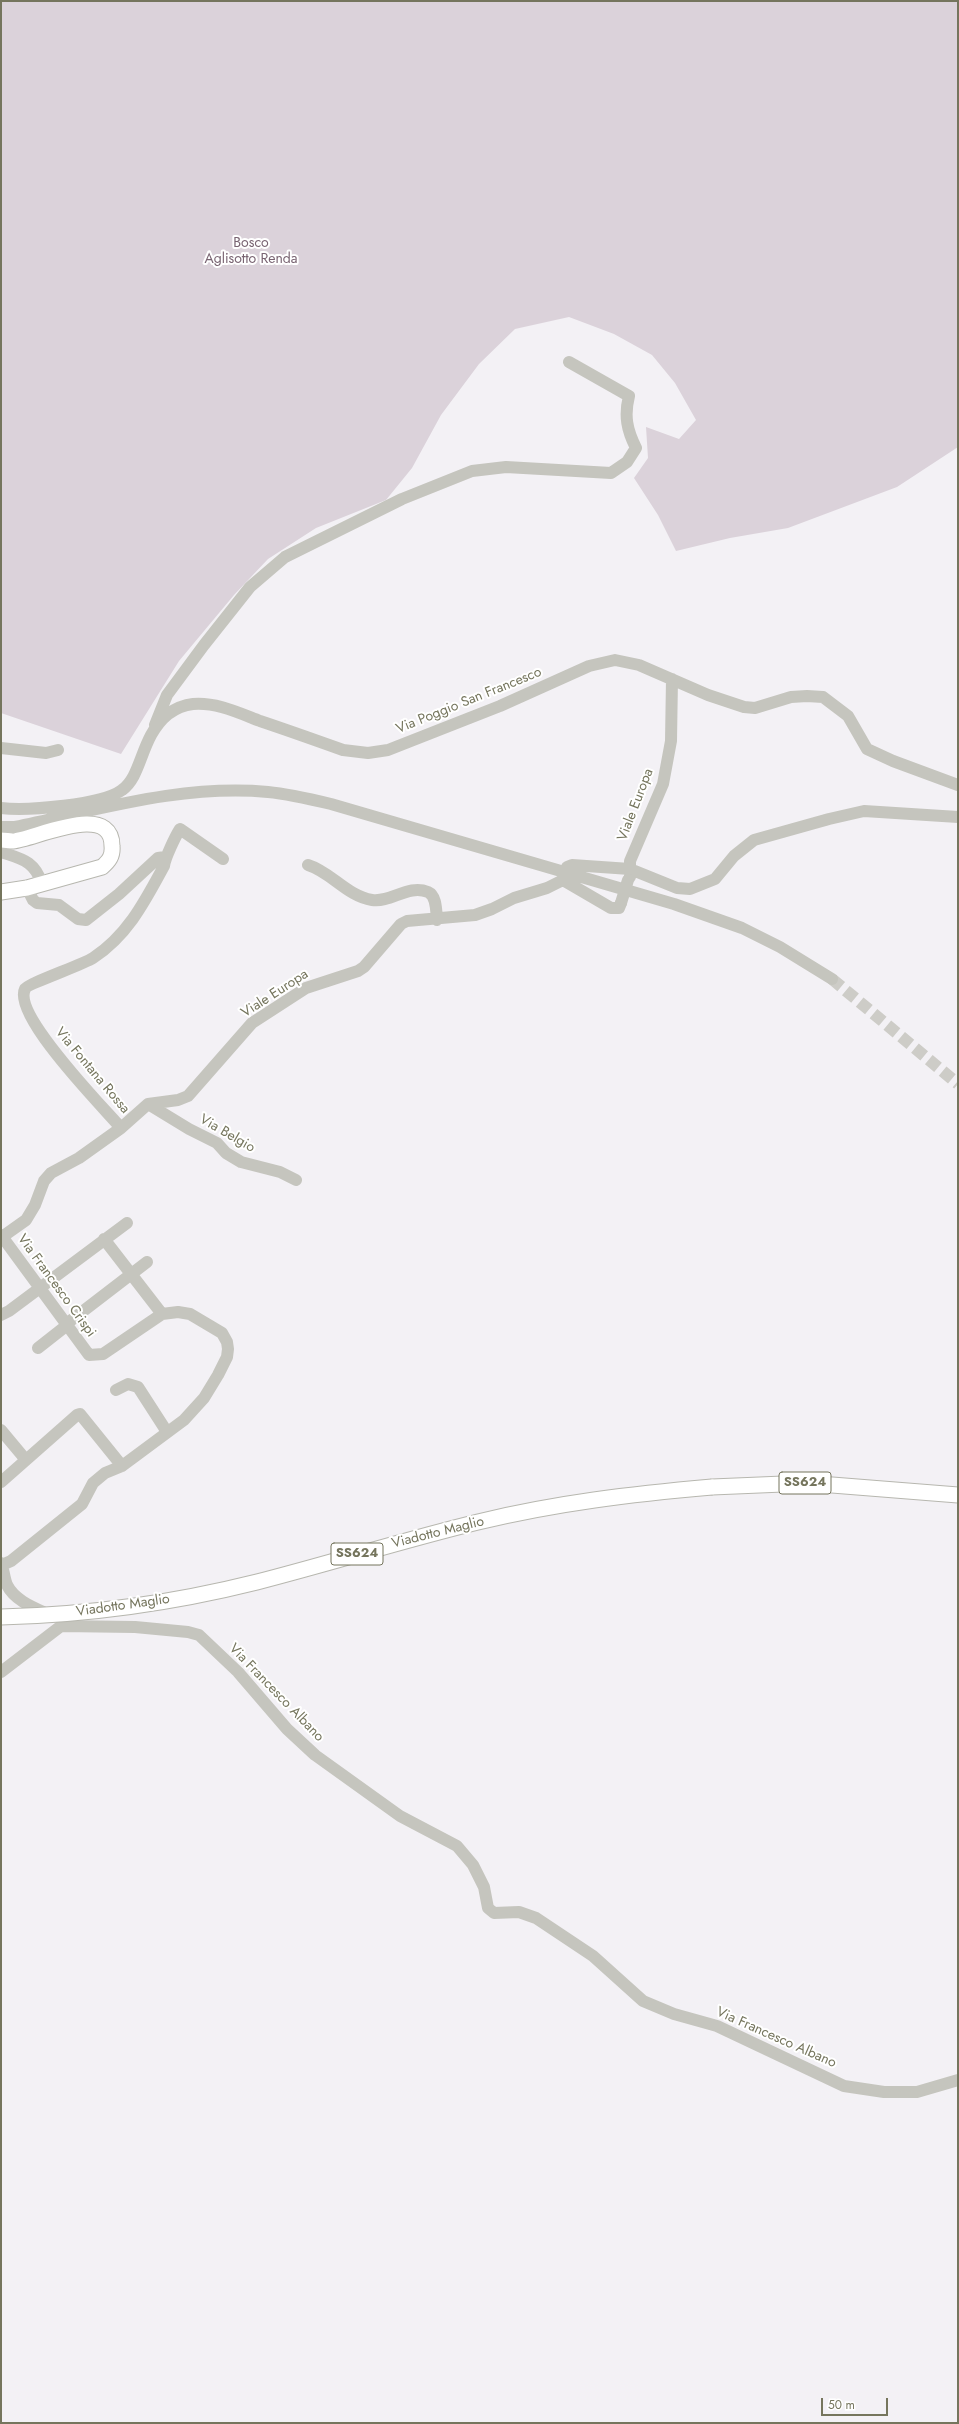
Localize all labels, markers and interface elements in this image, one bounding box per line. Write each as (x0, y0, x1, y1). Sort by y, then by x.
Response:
park label: Bosco Aglisotto Renda (204, 236, 298, 268)
street label: Via Poggio San Francesco (394, 664, 544, 738)
street label: Viale Europa (614, 766, 658, 844)
street label: Viale Europa (238, 966, 312, 1022)
street label: Via Fontana Rossa (51, 1025, 133, 1117)
street label: Via Belgio (196, 1111, 258, 1157)
street label: Via Francesco Crispi (13, 1231, 99, 1341)
road number: SS624 (779, 1472, 831, 1494)
street label: Viadotto Maglio (390, 1513, 486, 1553)
road number: SS624 (331, 1543, 383, 1565)
street label: Viadotto Maglio (75, 1591, 171, 1621)
street label: Via Francesco Albano (225, 1641, 327, 1745)
street label: Via Francesco Albano (713, 2004, 839, 2072)
scale bar (823, 2390, 890, 2416)
text: 50 m (828, 2396, 855, 2414)

